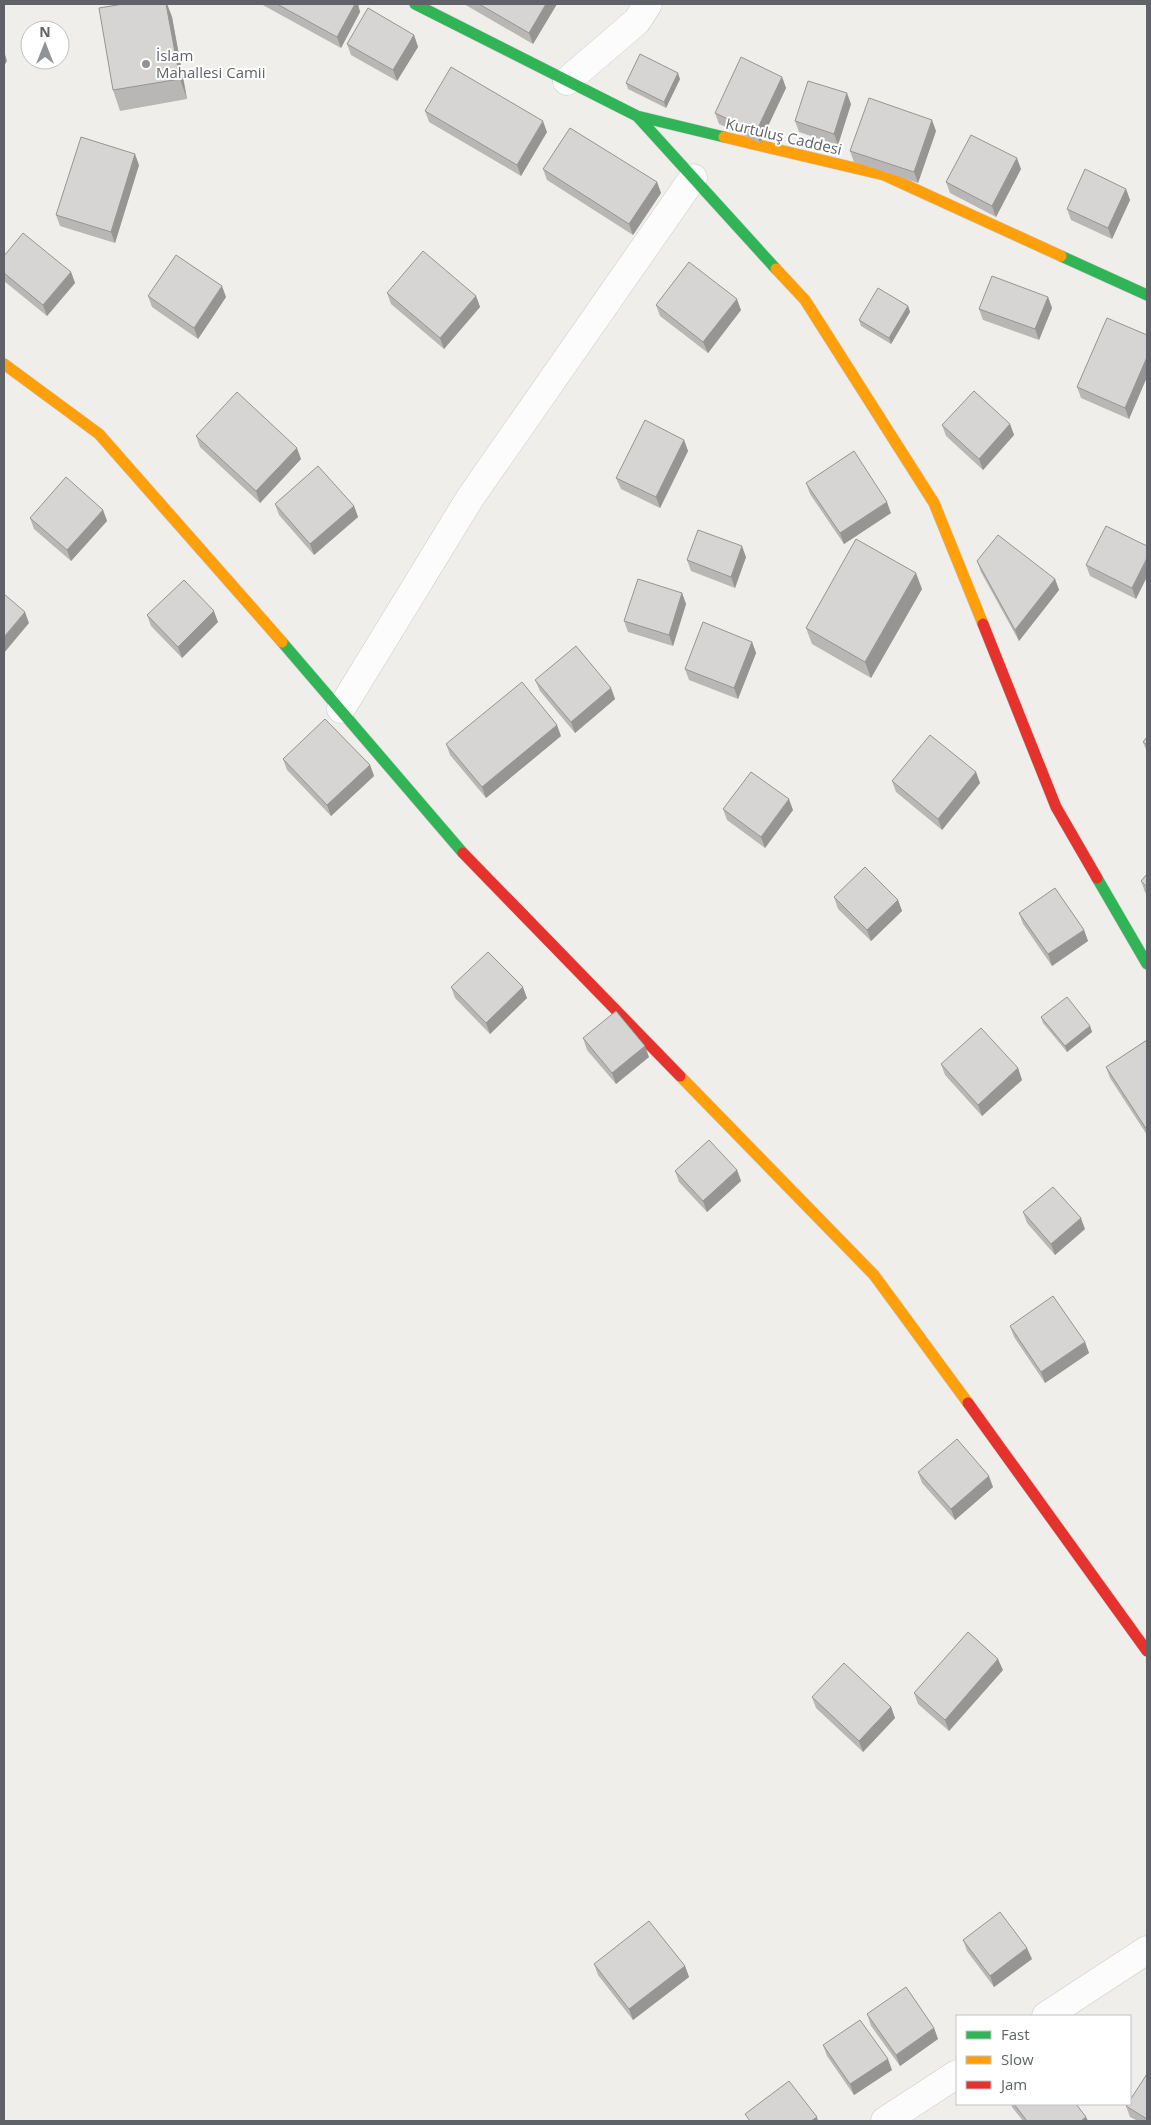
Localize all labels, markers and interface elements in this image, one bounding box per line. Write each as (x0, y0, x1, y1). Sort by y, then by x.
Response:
north arrow (20, 20, 70, 70)
text: N (39, 22, 51, 41)
place label: İslam Mahallesi Camii (156, 45, 265, 82)
marker: İslam Mahallesi Camii (140, 58, 152, 70)
street label: Kurtuluş Caddesi (724, 113, 844, 159)
legend (956, 2015, 1131, 2105)
text: Fast (1001, 2024, 1030, 2044)
text: Slow (1001, 2049, 1034, 2069)
text: Jam (999, 2074, 1027, 2094)

